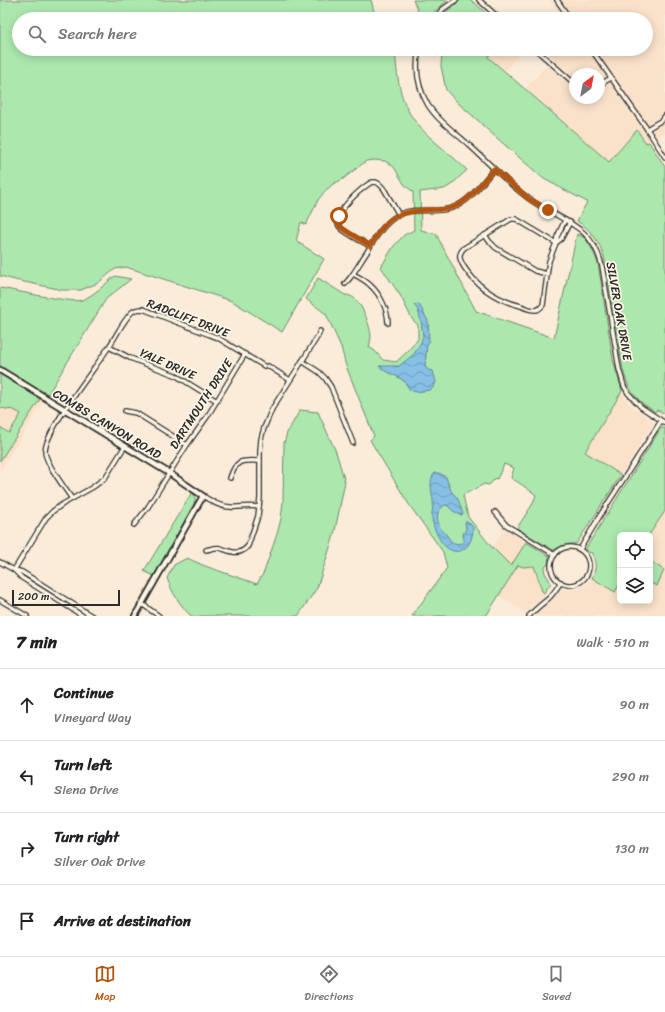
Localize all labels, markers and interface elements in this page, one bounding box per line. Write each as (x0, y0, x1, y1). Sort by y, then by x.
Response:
search box (12, 12, 653, 56)
text: Search here (58, 21, 137, 47)
icon: search (26, 23, 48, 45)
north arrow (569, 68, 605, 104)
route end (539, 201, 557, 219)
route start (330, 207, 348, 225)
street label: SILVER OAK DRIVE (599, 260, 639, 363)
street label: RADCLIFF DRIVE (143, 292, 234, 344)
street label: YALE DRIVE (136, 342, 201, 387)
street label: DARTMOUTH DRIVE (163, 353, 239, 454)
street label: COMBS CANYON ROAD (48, 383, 166, 466)
map controls (617, 532, 653, 604)
button: locate (617, 532, 653, 568)
button: layers (617, 568, 653, 604)
text: 200 m (18, 587, 50, 606)
scale bar (12, 588, 120, 607)
text: 7 min (16, 627, 57, 657)
text: Walk · 510 m (576, 631, 649, 654)
text: Continue (54, 680, 114, 706)
text: 90 m (619, 693, 649, 716)
icon: ahead (16, 694, 38, 716)
text: Vineyard Way (54, 706, 131, 729)
text: Turn left (54, 752, 112, 778)
text: 290 m (612, 765, 649, 788)
icon: left (16, 766, 38, 788)
text: Siena Drive (54, 778, 119, 801)
text: Turn right (54, 824, 119, 850)
text: 130 m (615, 837, 649, 860)
icon: right (16, 838, 38, 860)
text: Silver Oak Drive (54, 850, 146, 873)
text: Arrive at destination (54, 908, 191, 934)
icon: arrive (16, 910, 38, 932)
tab: Map (94, 963, 116, 1006)
tab: Directions (304, 963, 354, 1006)
tab: Saved (542, 963, 571, 1006)

